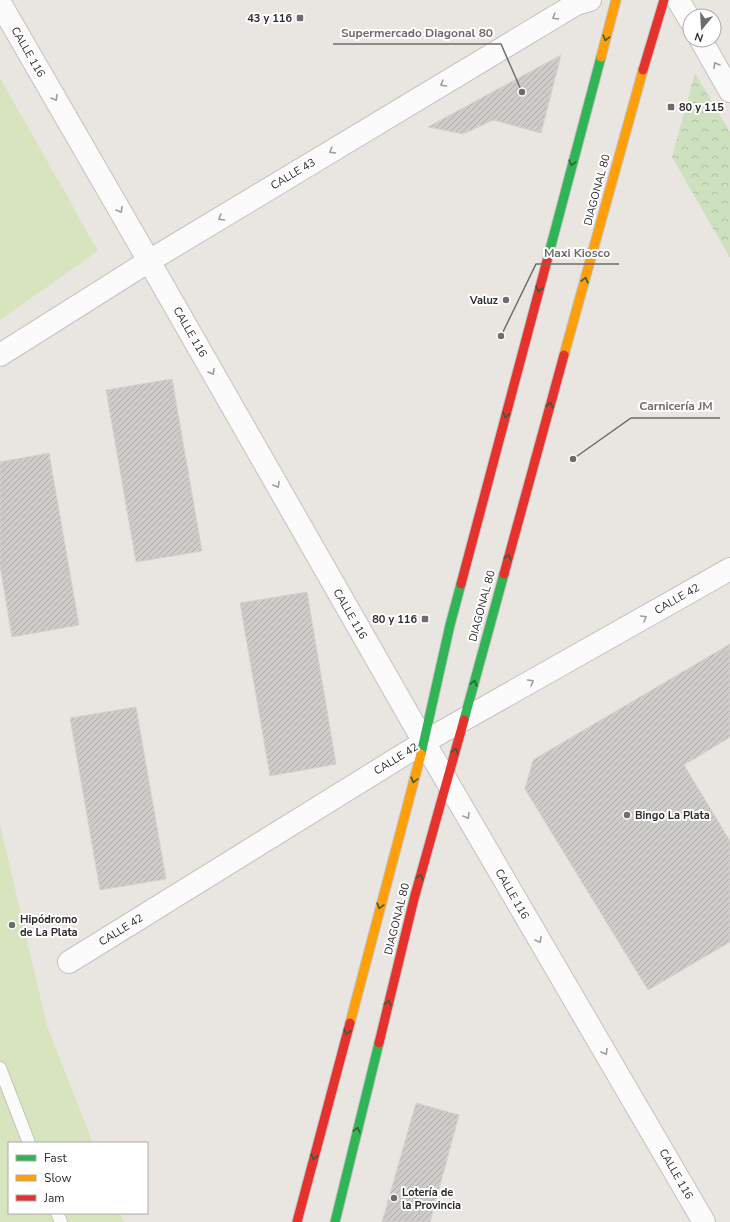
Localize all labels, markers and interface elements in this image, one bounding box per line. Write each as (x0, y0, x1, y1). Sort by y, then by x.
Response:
north arrow (682, 8, 722, 48)
place label: 43 y 116 (247, 11, 292, 26)
one-way arrow (552, 12, 559, 19)
marker: 43 y 116 (295, 13, 305, 23)
callout: Supermercado Diagonal 80 (333, 20, 501, 44)
street label: CALLE 116 (7, 24, 49, 80)
text: Supermercado Diagonal 80 (341, 25, 493, 41)
text: N (693, 29, 705, 45)
one-way arrow (602, 34, 610, 41)
one-way arrow (713, 62, 720, 70)
one-way arrow (440, 79, 447, 86)
one-way arrow (50, 94, 57, 101)
place label: 80 y 115 (679, 100, 724, 115)
marker: 80 y 115 (666, 102, 676, 112)
one-way arrow (329, 146, 336, 154)
street label: DIAGONAL 80 (580, 152, 614, 227)
street label: CALLE 43 (268, 155, 318, 193)
one-way arrow (568, 160, 577, 167)
one-way arrow (115, 206, 122, 213)
one-way arrow (218, 214, 225, 221)
callout: Maxi Kiosco (536, 240, 619, 264)
text: Maxi Kiosco (544, 245, 610, 261)
one-way arrow (580, 276, 588, 283)
one-way arrow (535, 285, 544, 292)
place label: Valuz (469, 293, 498, 308)
marker: Valuz (501, 295, 511, 305)
street label: CALLE 116 (169, 304, 211, 360)
one-way arrow (208, 368, 215, 375)
callout: Carnicería JM (631, 394, 720, 418)
text: Carnicería JM (639, 398, 713, 414)
one-way arrow (545, 402, 554, 409)
one-way arrow (502, 411, 510, 418)
one-way arrow (272, 481, 279, 488)
one-way arrow (503, 554, 512, 561)
street label: DIAGONAL 80 (465, 568, 499, 643)
street label: CALLE 42 (652, 580, 702, 618)
street label: CALLE 116 (329, 586, 371, 642)
place label: 80 y 116 (372, 612, 417, 627)
marker: 80 y 116 (420, 614, 430, 624)
one-way arrow (640, 615, 647, 622)
one-way arrow (469, 679, 478, 686)
one-way arrow (527, 679, 534, 686)
street label: CALLE 42 (371, 739, 421, 779)
one-way arrow (450, 748, 459, 755)
one-way arrow (410, 777, 418, 783)
place label: Bingo La Plata (635, 808, 710, 823)
marker: Bingo La Plata (622, 810, 632, 820)
one-way arrow (462, 812, 469, 819)
street label: CALLE 116 (491, 866, 533, 922)
one-way arrow (415, 874, 424, 881)
street label: DIAGONAL 80 (381, 881, 413, 956)
one-way arrow (377, 903, 385, 909)
street label: CALLE 42 (96, 910, 146, 950)
place label: Hipódromo de La Plata (20, 912, 78, 940)
marker: Hipódromo de La Plata (7, 920, 17, 930)
one-way arrow (535, 936, 542, 943)
one-way arrow (384, 1000, 392, 1007)
one-way arrow (344, 1028, 352, 1035)
one-way arrow (600, 1048, 607, 1055)
one-way arrow (353, 1127, 361, 1133)
legend (8, 1142, 148, 1214)
street label: CALLE 116 (655, 1146, 697, 1202)
text: Fast (44, 1150, 67, 1166)
one-way arrow (310, 1153, 319, 1160)
text: Slow (44, 1170, 72, 1186)
place label: Lotería de la Provincia (402, 1185, 461, 1213)
text: Jam (43, 1190, 65, 1206)
marker: Lotería de la Provincia (389, 1193, 399, 1203)

